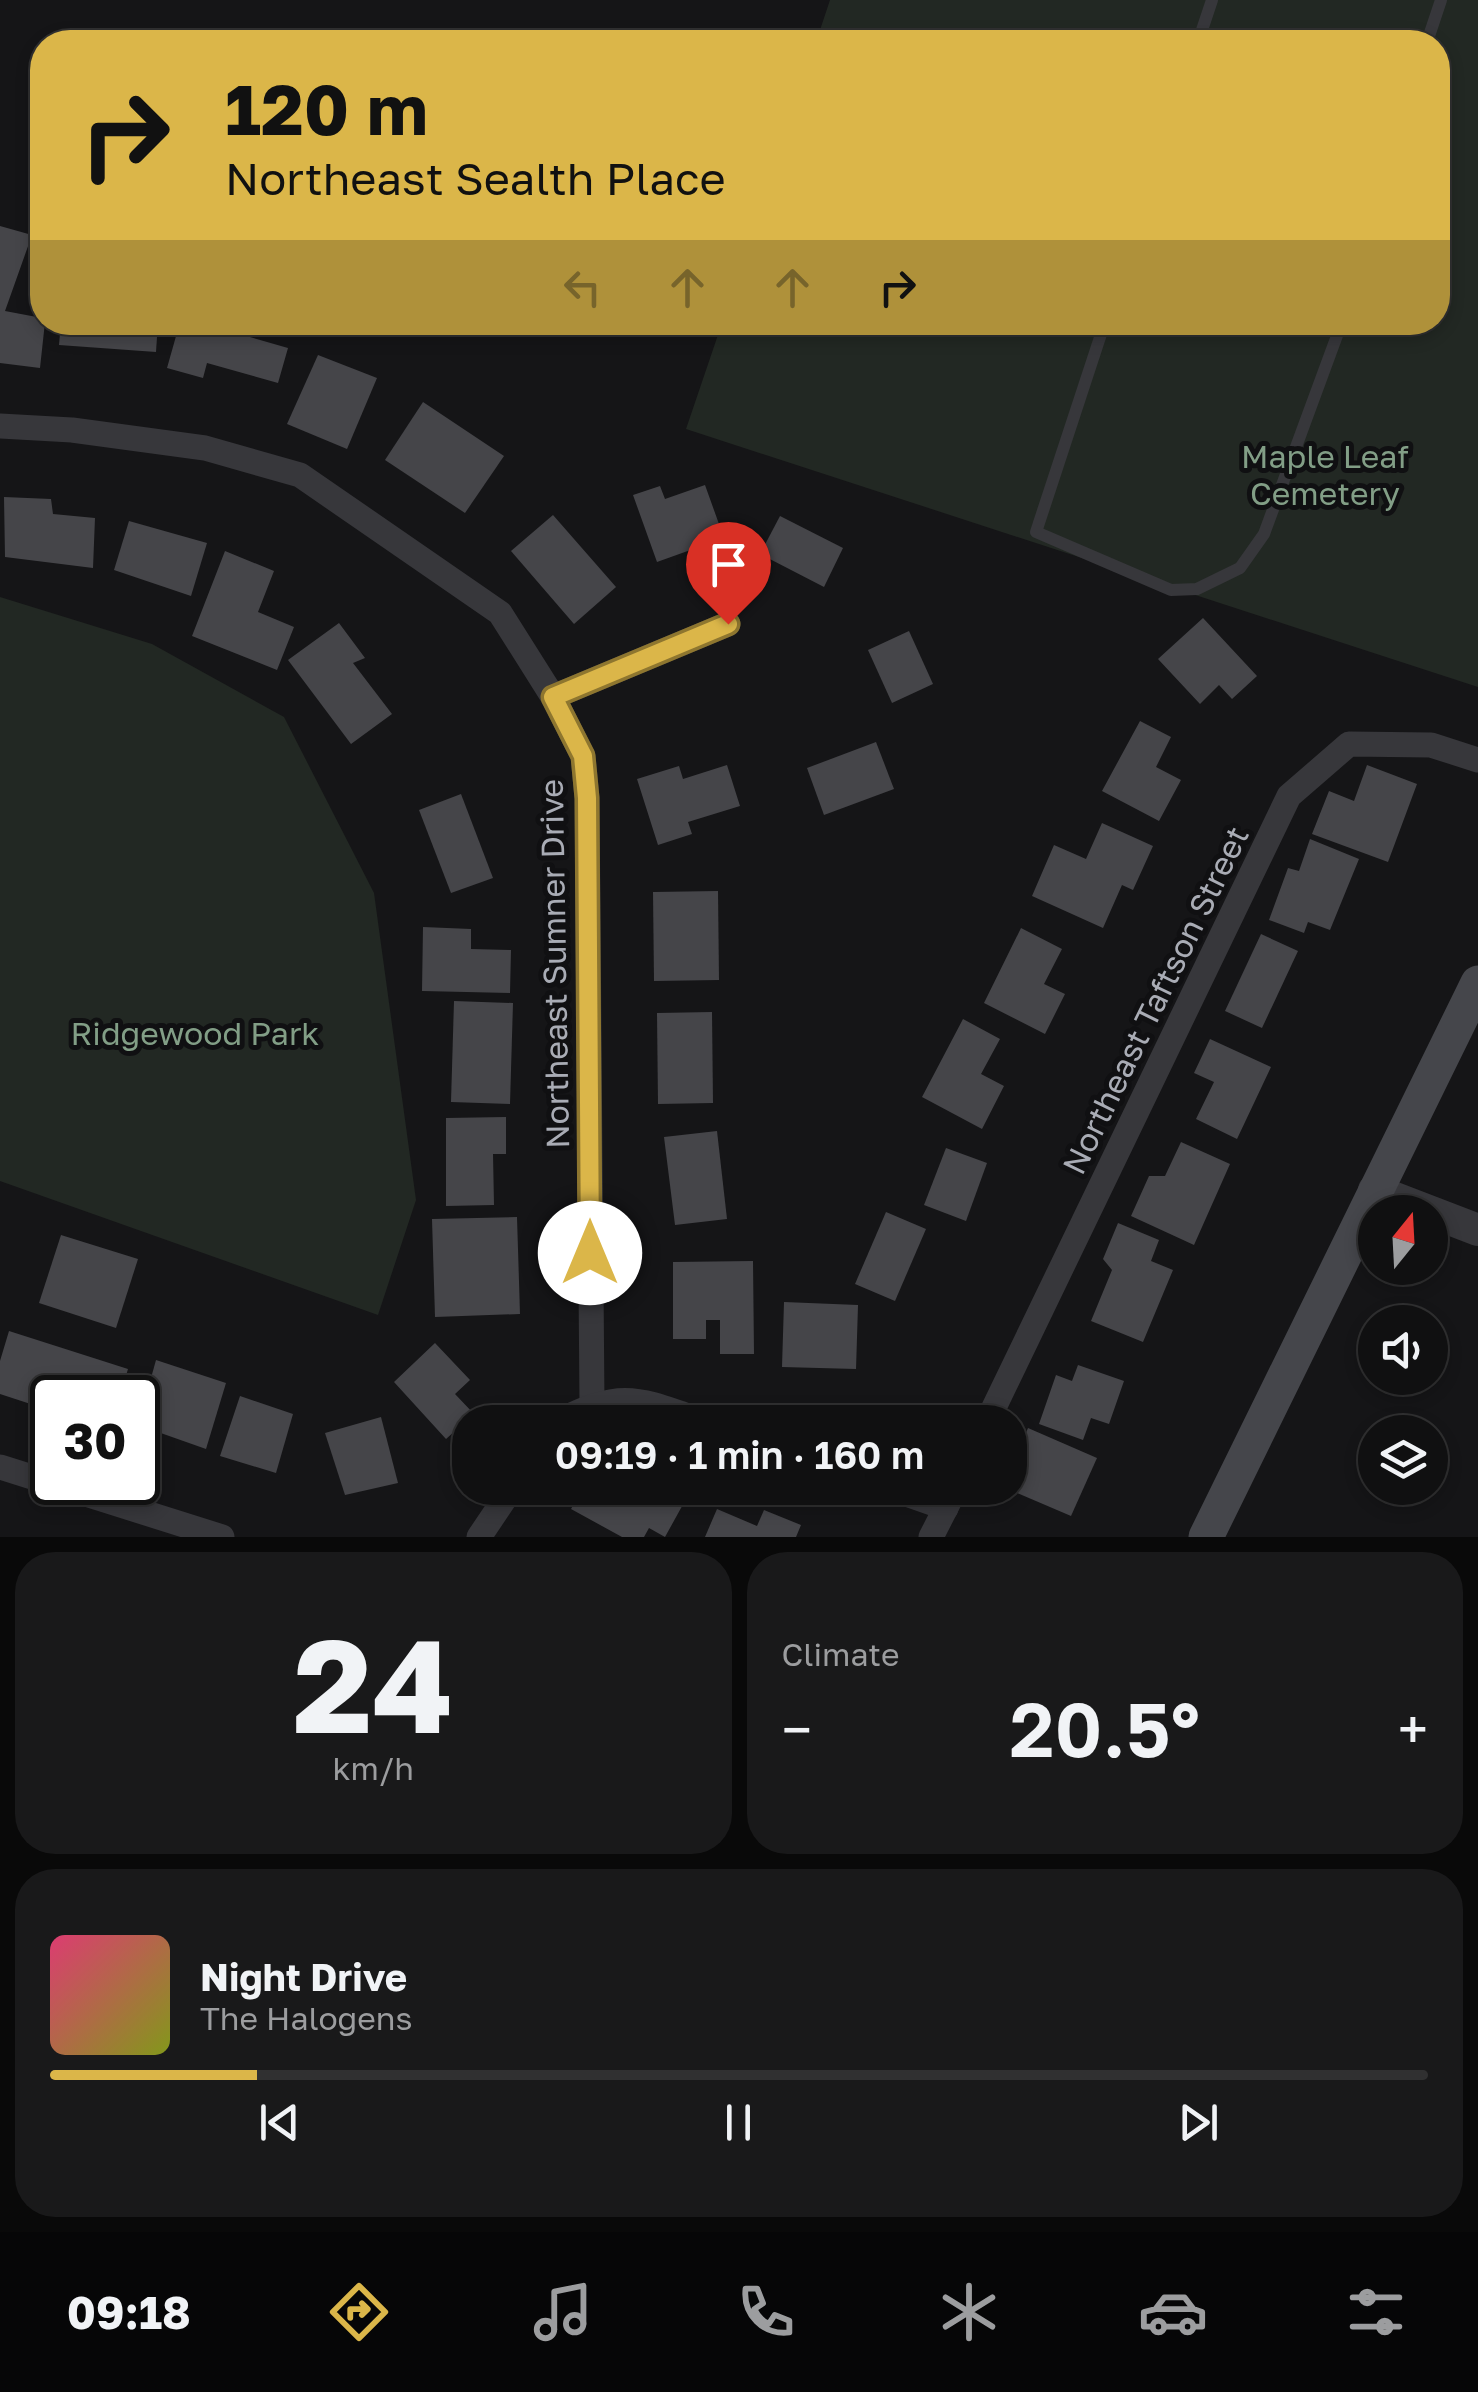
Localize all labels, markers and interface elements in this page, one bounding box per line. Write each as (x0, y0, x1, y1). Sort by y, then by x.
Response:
text: 120 m (225, 66, 428, 150)
icon: right (60, 70, 190, 200)
text: Northeast Sealth Place (225, 151, 726, 205)
icon: left (555, 260, 610, 315)
icon: ahead (660, 260, 715, 315)
icon: ahead (765, 260, 820, 315)
icon: right (870, 260, 925, 315)
park label: Maple Leaf Cemetery (1241, 437, 1409, 512)
pin (686, 522, 771, 625)
icon: arrive (701, 537, 756, 592)
street label: Northeast Sumner Drive (532, 779, 576, 1149)
street label: Northeast Taftson Street (1054, 820, 1256, 1180)
park label: Ridgewood Park (71, 1014, 319, 1052)
north arrow (1358, 1195, 1448, 1285)
map controls (1358, 1195, 1448, 1505)
position arrow (538, 1201, 642, 1305)
button: sound (1358, 1305, 1448, 1395)
speed limit sign: 30 (30, 1375, 160, 1505)
button: layers (1358, 1415, 1448, 1505)
text: 09:19 · 1 min · 160 m (555, 1432, 924, 1477)
text: 24 (293, 1606, 454, 1762)
text: Climate (782, 1635, 900, 1673)
text: 20.5° (1010, 1683, 1200, 1774)
text: − (782, 1696, 812, 1762)
text: + (1398, 1696, 1428, 1762)
text: km/h (333, 1749, 414, 1787)
text: Night Drive (200, 1954, 407, 1999)
text: The Halogens (200, 1999, 412, 2037)
icon: previous (252, 2095, 307, 2150)
icon: pause (711, 2095, 766, 2150)
icon: next (1171, 2095, 1226, 2150)
icon: directions (324, 2277, 394, 2347)
icon: music (528, 2277, 598, 2347)
icon: phone (731, 2277, 801, 2347)
icon: climate (934, 2277, 1004, 2347)
icon: car (1138, 2277, 1208, 2347)
icon: filters (1341, 2277, 1411, 2347)
text: 09:18 (67, 2285, 191, 2339)

